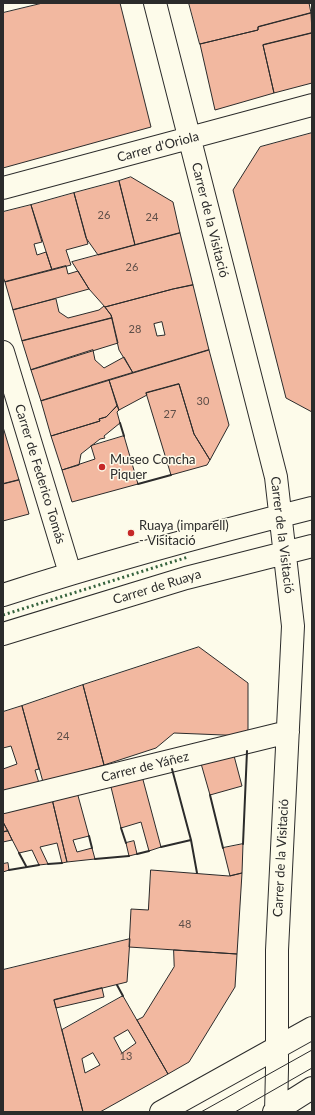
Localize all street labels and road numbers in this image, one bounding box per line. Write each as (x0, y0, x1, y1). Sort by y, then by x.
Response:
street label: Carrer d'Oriola (115, 129, 201, 165)
street label: Carrer de la Visitació (188, 161, 232, 279)
street label: Carrer de Federico Tomás (11, 402, 69, 546)
street label: Carrer de la Visitació (267, 475, 297, 595)
street label: Carrer de Ruaya (111, 566, 203, 608)
street label: Carrer de Yáñez (100, 749, 190, 785)
street label: Carrer de la Visitació (270, 799, 292, 917)

